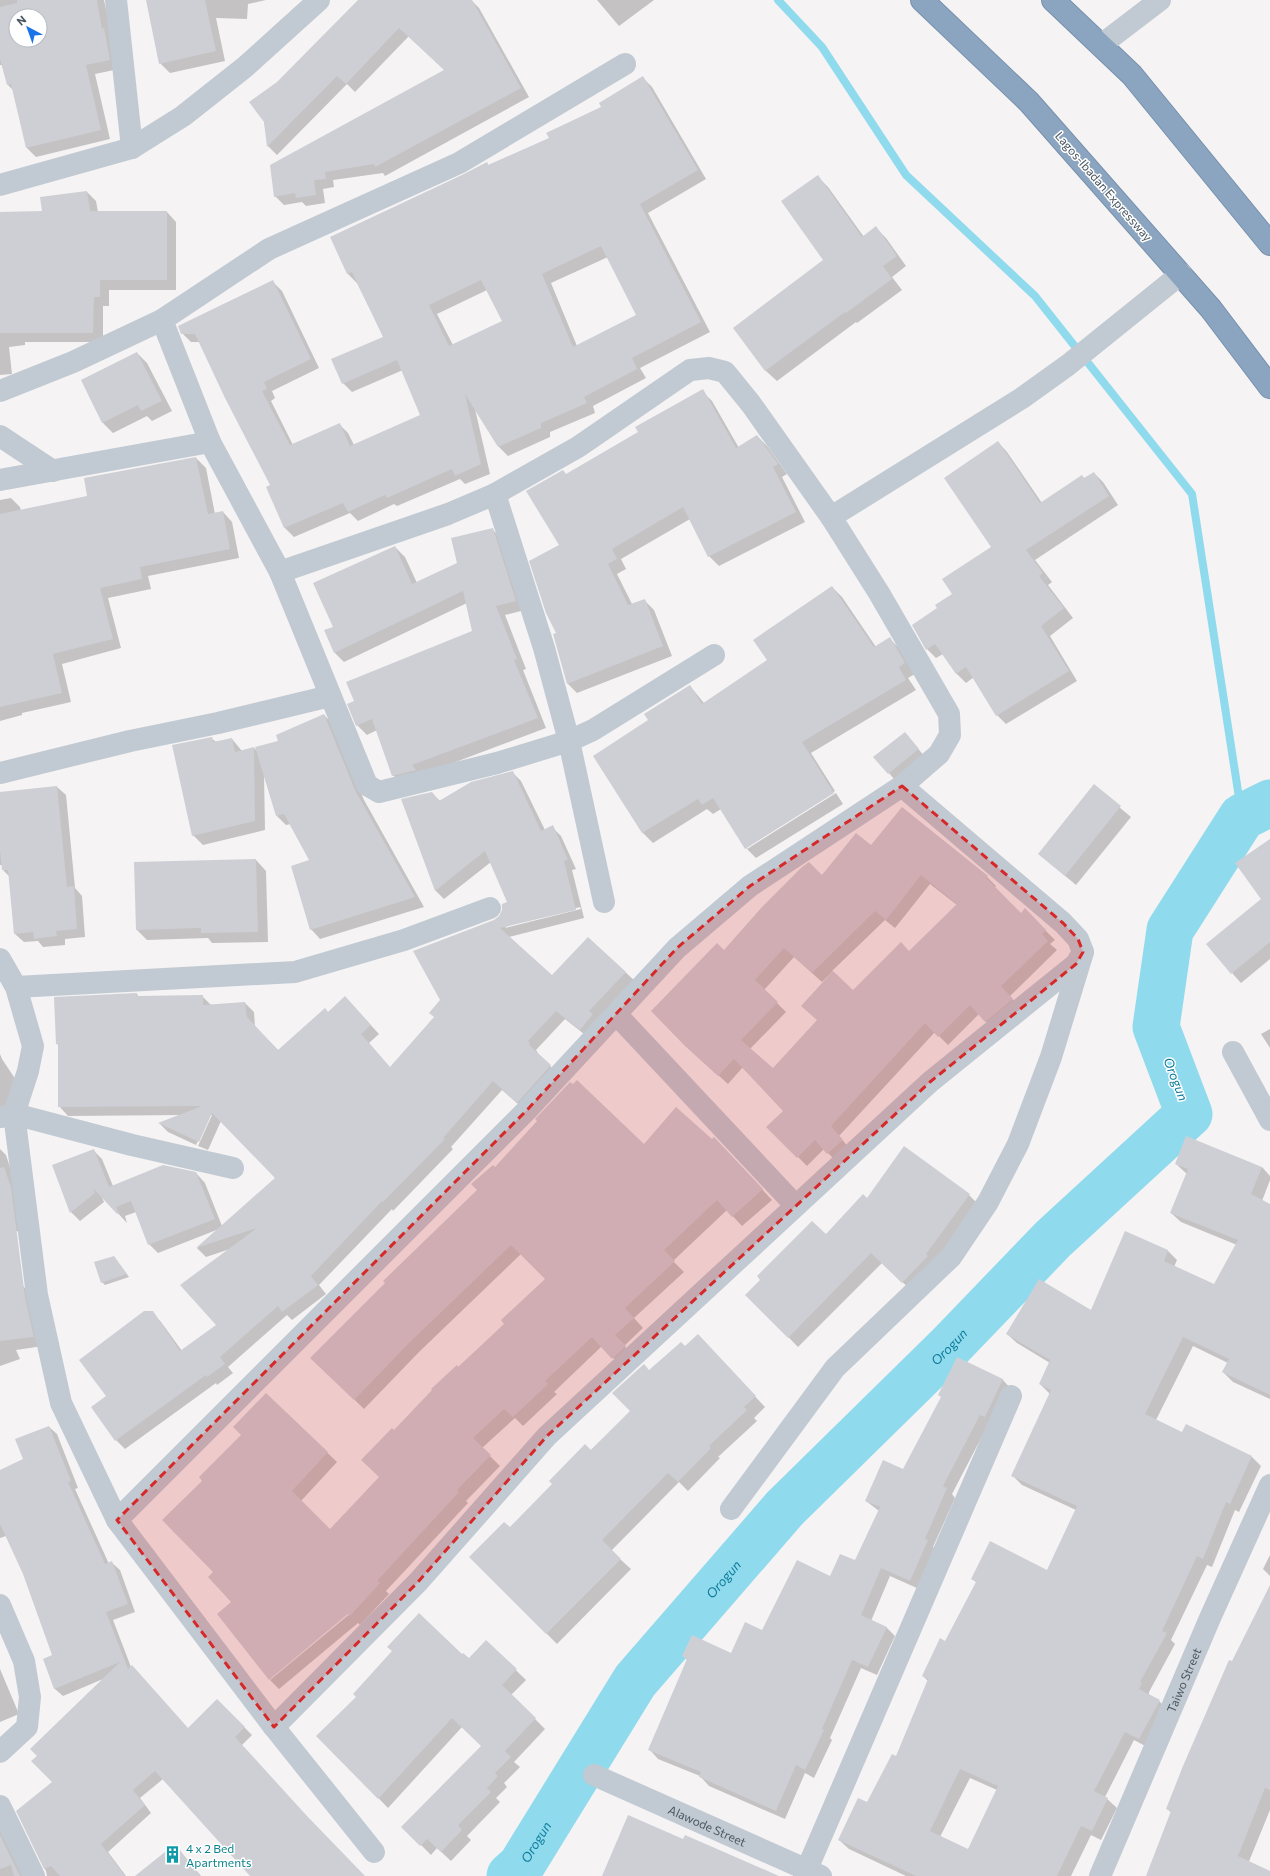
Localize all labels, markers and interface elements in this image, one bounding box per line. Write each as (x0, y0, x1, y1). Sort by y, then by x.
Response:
north arrow (8, 8, 48, 48)
text: N (14, 12, 28, 28)
street label: Lagos-Ibadan Expressway (1053, 128, 1155, 244)
water label: Orogun (1160, 1055, 1192, 1103)
water label: Orogun (927, 1325, 970, 1368)
water label: Orogun (703, 1557, 744, 1601)
street label: Taiwo Street (1164, 1646, 1204, 1714)
street label: Alawode Street (666, 1802, 748, 1849)
water label: Orogun (517, 1819, 554, 1865)
place label: 4 x 2 Bed Apartments (186, 1841, 251, 1869)
building icon: 4 x 2 Bed Apartments (163, 1845, 183, 1865)

